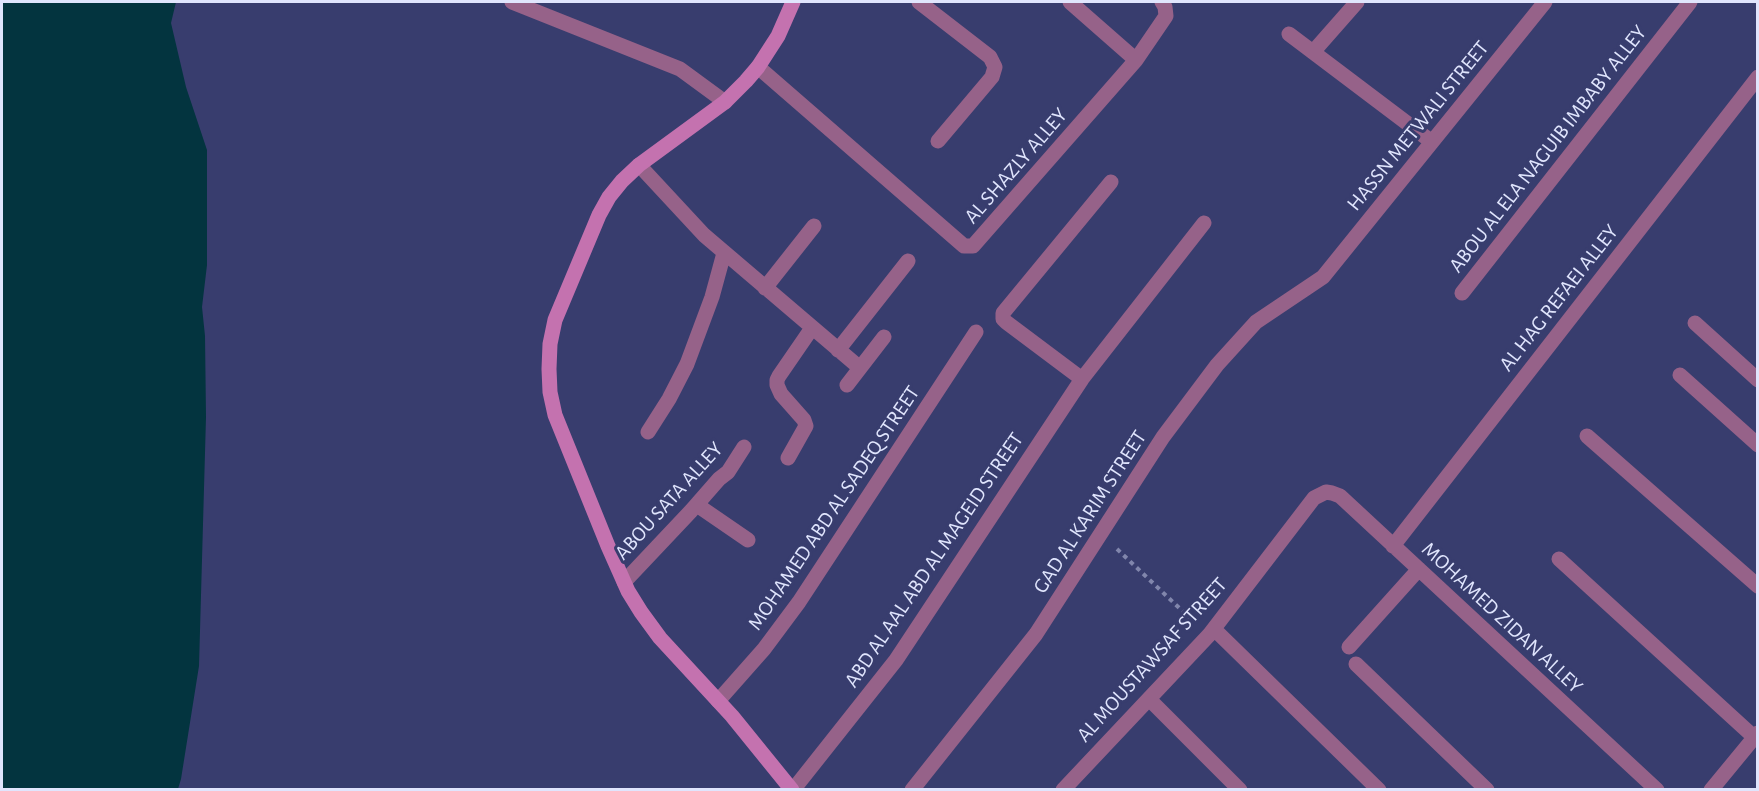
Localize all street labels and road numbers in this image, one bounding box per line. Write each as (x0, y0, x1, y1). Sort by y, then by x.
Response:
street label: ABOU AL ELA NAGUIB IMBABY ALLEY (1444, 20, 1652, 278)
street label: HASSN METWALI STREET (1342, 36, 1494, 216)
street label: AL SHAZLY ALLEY (959, 103, 1073, 229)
street label: AL HAG REFAEI ALLEY (1494, 220, 1624, 376)
street label: MOHAMED ABD AL SADEQ STREET (743, 381, 925, 635)
street label: GAD AL KARIM STREET (1028, 426, 1152, 598)
street label: ABD AL AAL ABD AL MAGEID STREET (839, 428, 1029, 692)
street label: ABOU SATA ALLEY (610, 437, 728, 565)
street label: MOHAMED ZIDAN ALLEY (1416, 537, 1588, 699)
street label: AL MOUSTAWSAF STREET (1071, 572, 1233, 748)

